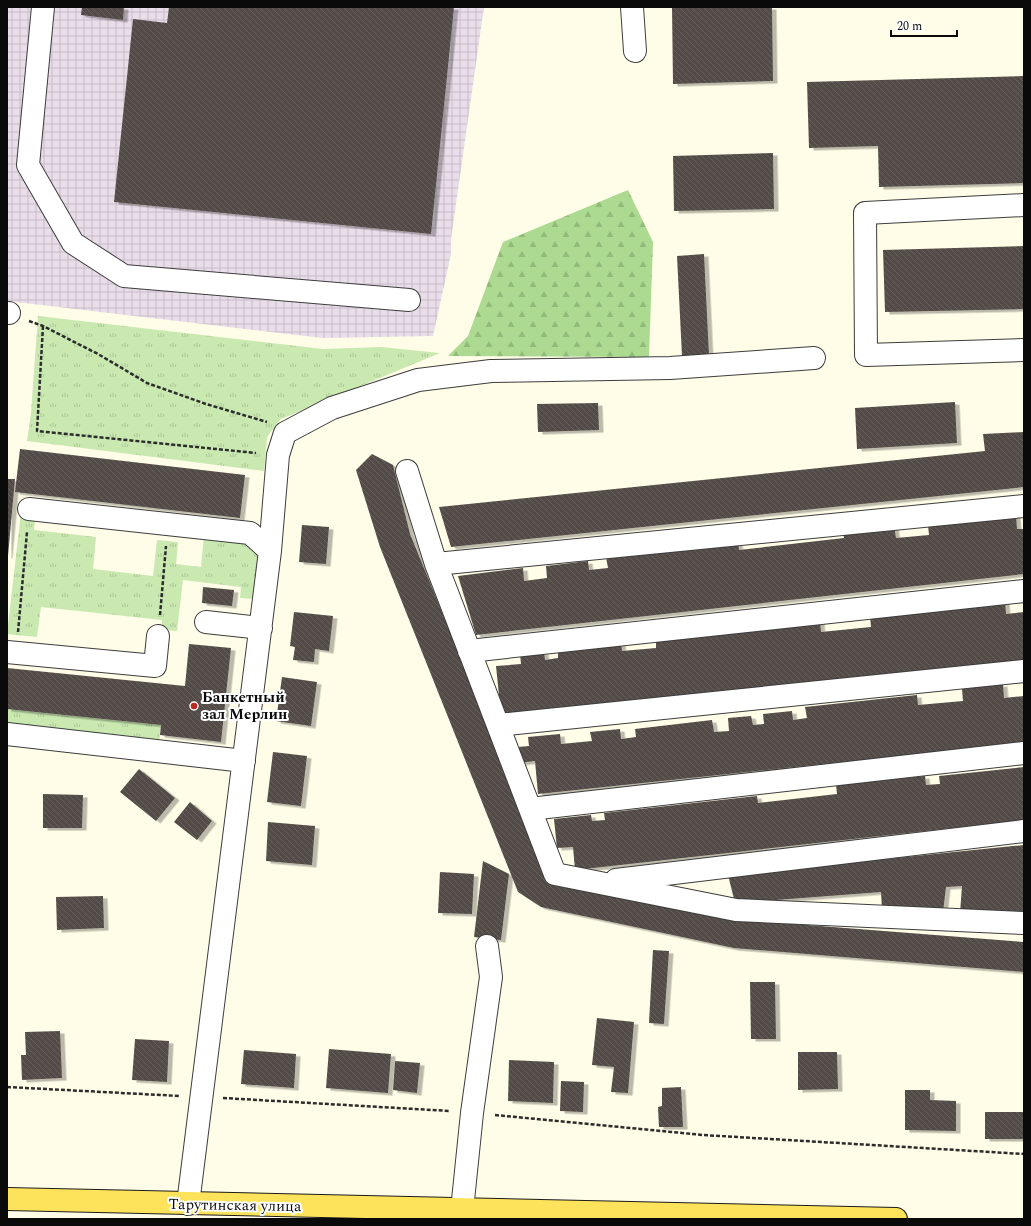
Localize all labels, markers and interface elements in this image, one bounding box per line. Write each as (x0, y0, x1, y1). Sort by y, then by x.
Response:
scale bar (891, 12, 957, 38)
text: 20 m (897, 17, 922, 36)
place label: Банкетный зал Мерлин (202, 686, 288, 726)
marker: Банкетный зал Мерлин (189, 701, 199, 711)
street label: Тарутинская улица (168, 1193, 302, 1218)

